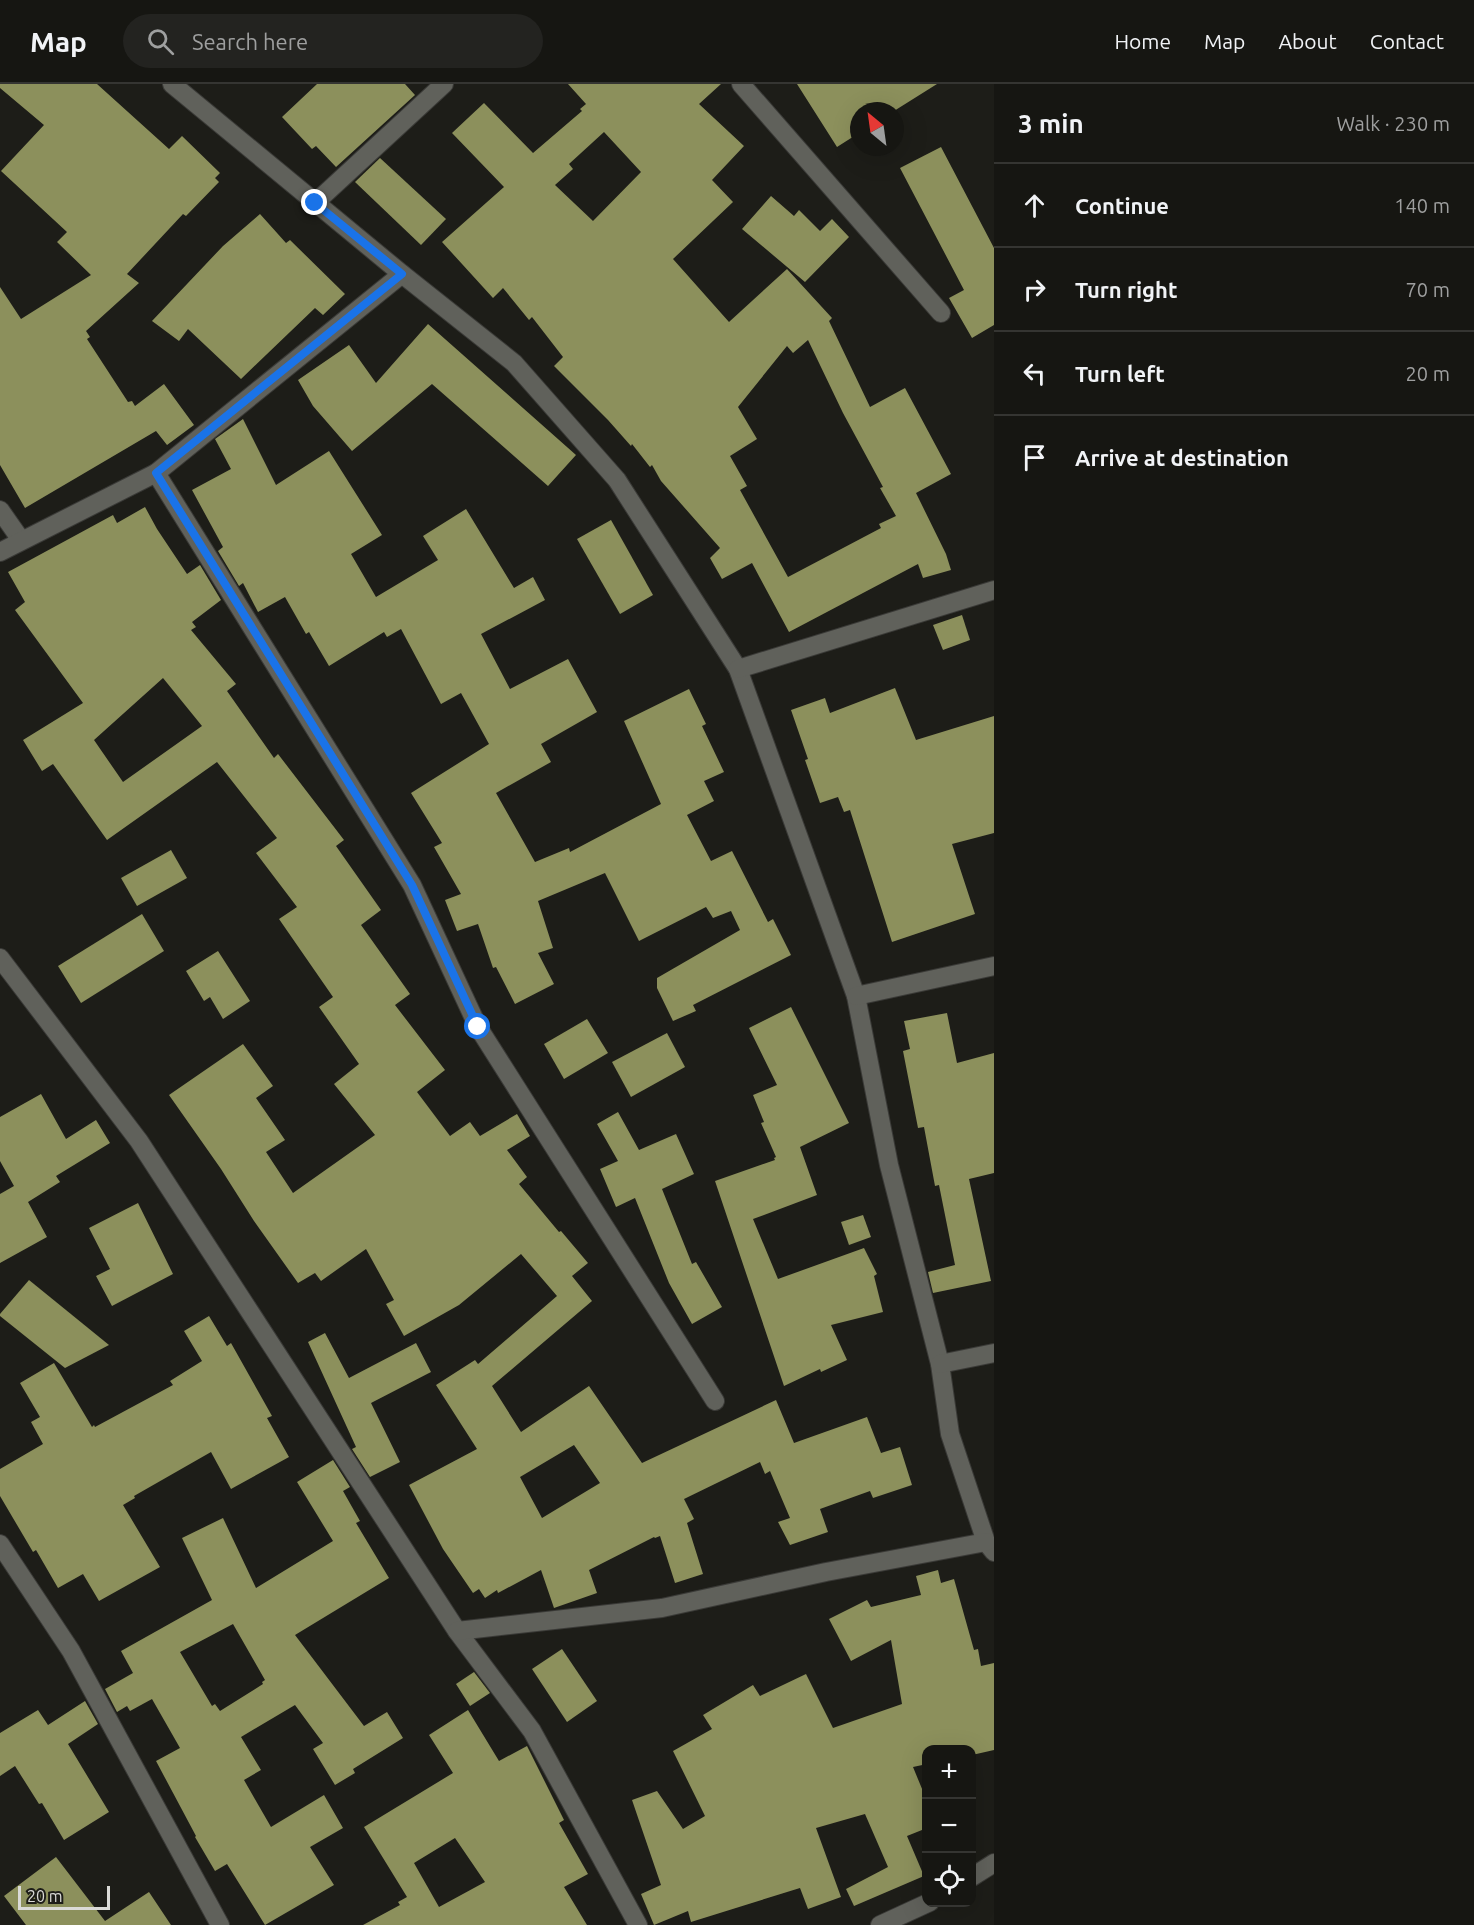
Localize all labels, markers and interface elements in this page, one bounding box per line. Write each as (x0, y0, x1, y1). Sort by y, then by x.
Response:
search box (123, 14, 543, 68)
icon: search (144, 25, 177, 58)
text: Map (30, 26, 87, 57)
text: Search here (192, 29, 308, 54)
text: Home (1114, 29, 1171, 53)
text: Map (1204, 29, 1245, 53)
text: About (1278, 29, 1337, 53)
text: Contact (1370, 29, 1444, 53)
north arrow (850, 102, 904, 156)
text: 3 min (1018, 109, 1084, 138)
text: Walk · 230 m (1337, 112, 1450, 135)
route end (301, 189, 327, 215)
icon: ahead (1018, 189, 1051, 222)
text: Continue (1075, 193, 1169, 218)
text: 140 m (1394, 194, 1450, 217)
icon: right (1018, 273, 1051, 306)
text: Turn right (1075, 277, 1177, 302)
text: 70 m (1406, 278, 1450, 301)
icon: left (1018, 357, 1051, 390)
text: Turn left (1075, 361, 1165, 386)
text: 20 m (1406, 362, 1450, 385)
icon: arrive (1018, 441, 1051, 474)
text: Arrive at destination (1075, 445, 1289, 470)
route start (464, 1013, 490, 1039)
map controls (922, 1745, 976, 1907)
button: + (922, 1745, 976, 1799)
button: − (922, 1799, 976, 1853)
button: locate (922, 1853, 976, 1907)
scale bar (18, 1883, 110, 1910)
text: 20 m (27, 1887, 63, 1905)

